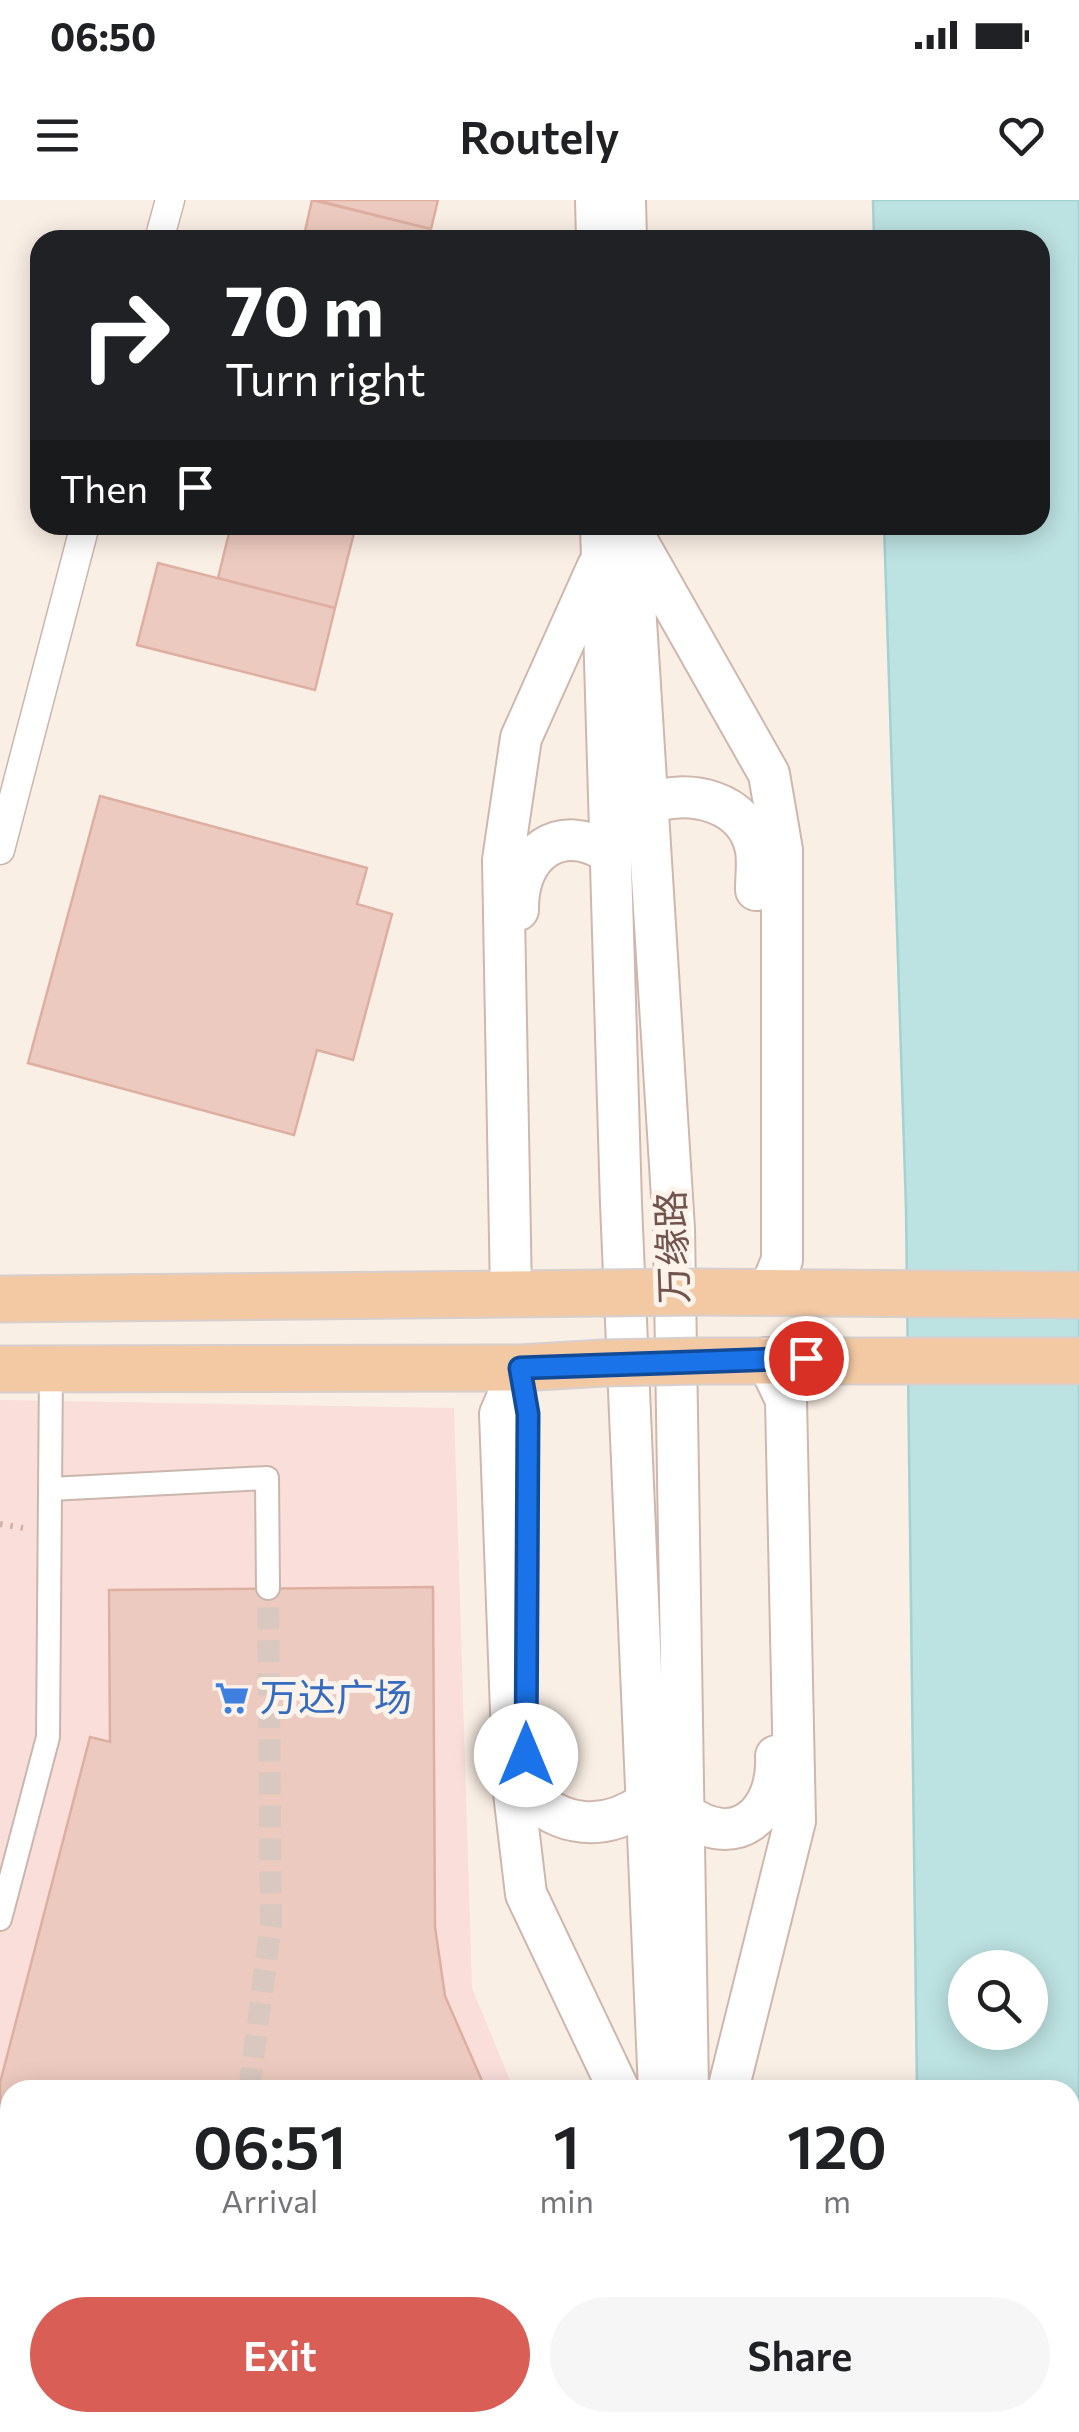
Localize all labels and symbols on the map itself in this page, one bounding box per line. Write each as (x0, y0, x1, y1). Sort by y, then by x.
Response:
street label: 万缘路 (645, 1189, 696, 1305)
pin (764, 1316, 849, 1401)
place label: 万达广场 (260, 1672, 412, 1719)
supermarket icon: 万达广场 (213, 1679, 251, 1717)
position arrow (474, 1703, 578, 1807)

